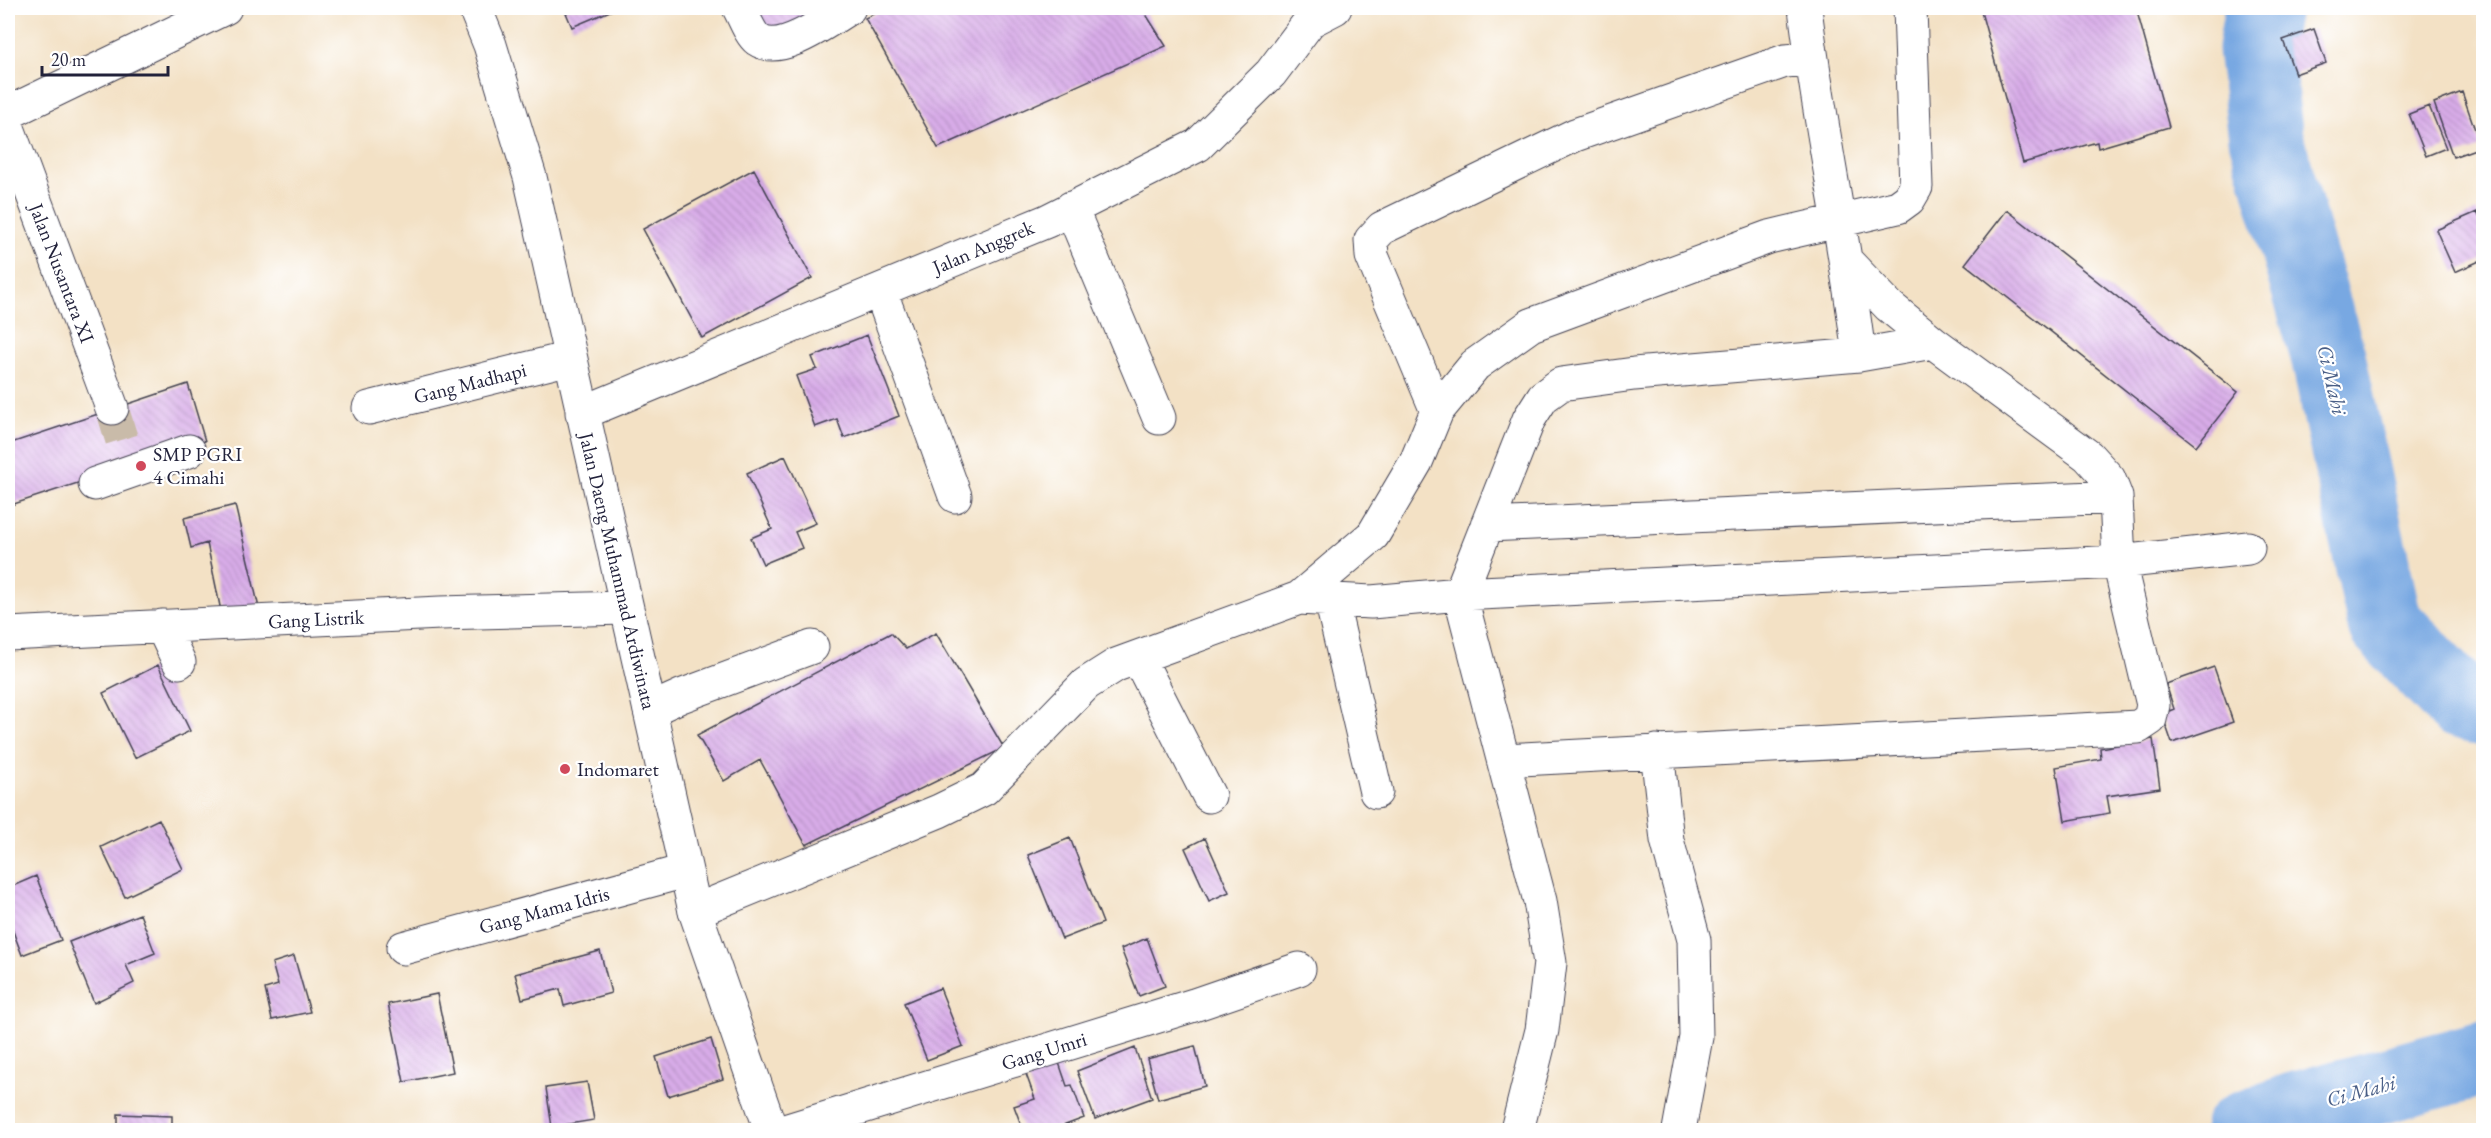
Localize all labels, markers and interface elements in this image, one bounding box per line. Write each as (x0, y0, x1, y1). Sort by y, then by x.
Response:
scale bar (42, 39, 168, 77)
text: 20 m (51, 48, 86, 71)
street label: Jalan Nusantara XI (23, 198, 101, 347)
street label: Jalan Anggrek (926, 214, 1038, 281)
water label: Ci Mahi (2311, 342, 2354, 418)
street label: Gang Madhapi (411, 356, 529, 410)
street label: Jalan Daeng Muhammad Ardiwinata (573, 428, 663, 712)
place label: SMP PGRI 4 Cimahi (153, 441, 242, 490)
marker: SMP PGRI 4 Cimahi (134, 459, 148, 473)
street label: Gang Listrik (267, 603, 365, 634)
place label: Indomaret (577, 756, 659, 782)
marker: Indomaret (558, 762, 572, 776)
street label: Gang Mama Idris (476, 880, 612, 940)
street label: Gang Umri (998, 1026, 1090, 1076)
water label: Ci Mahi (2323, 1068, 2399, 1113)

